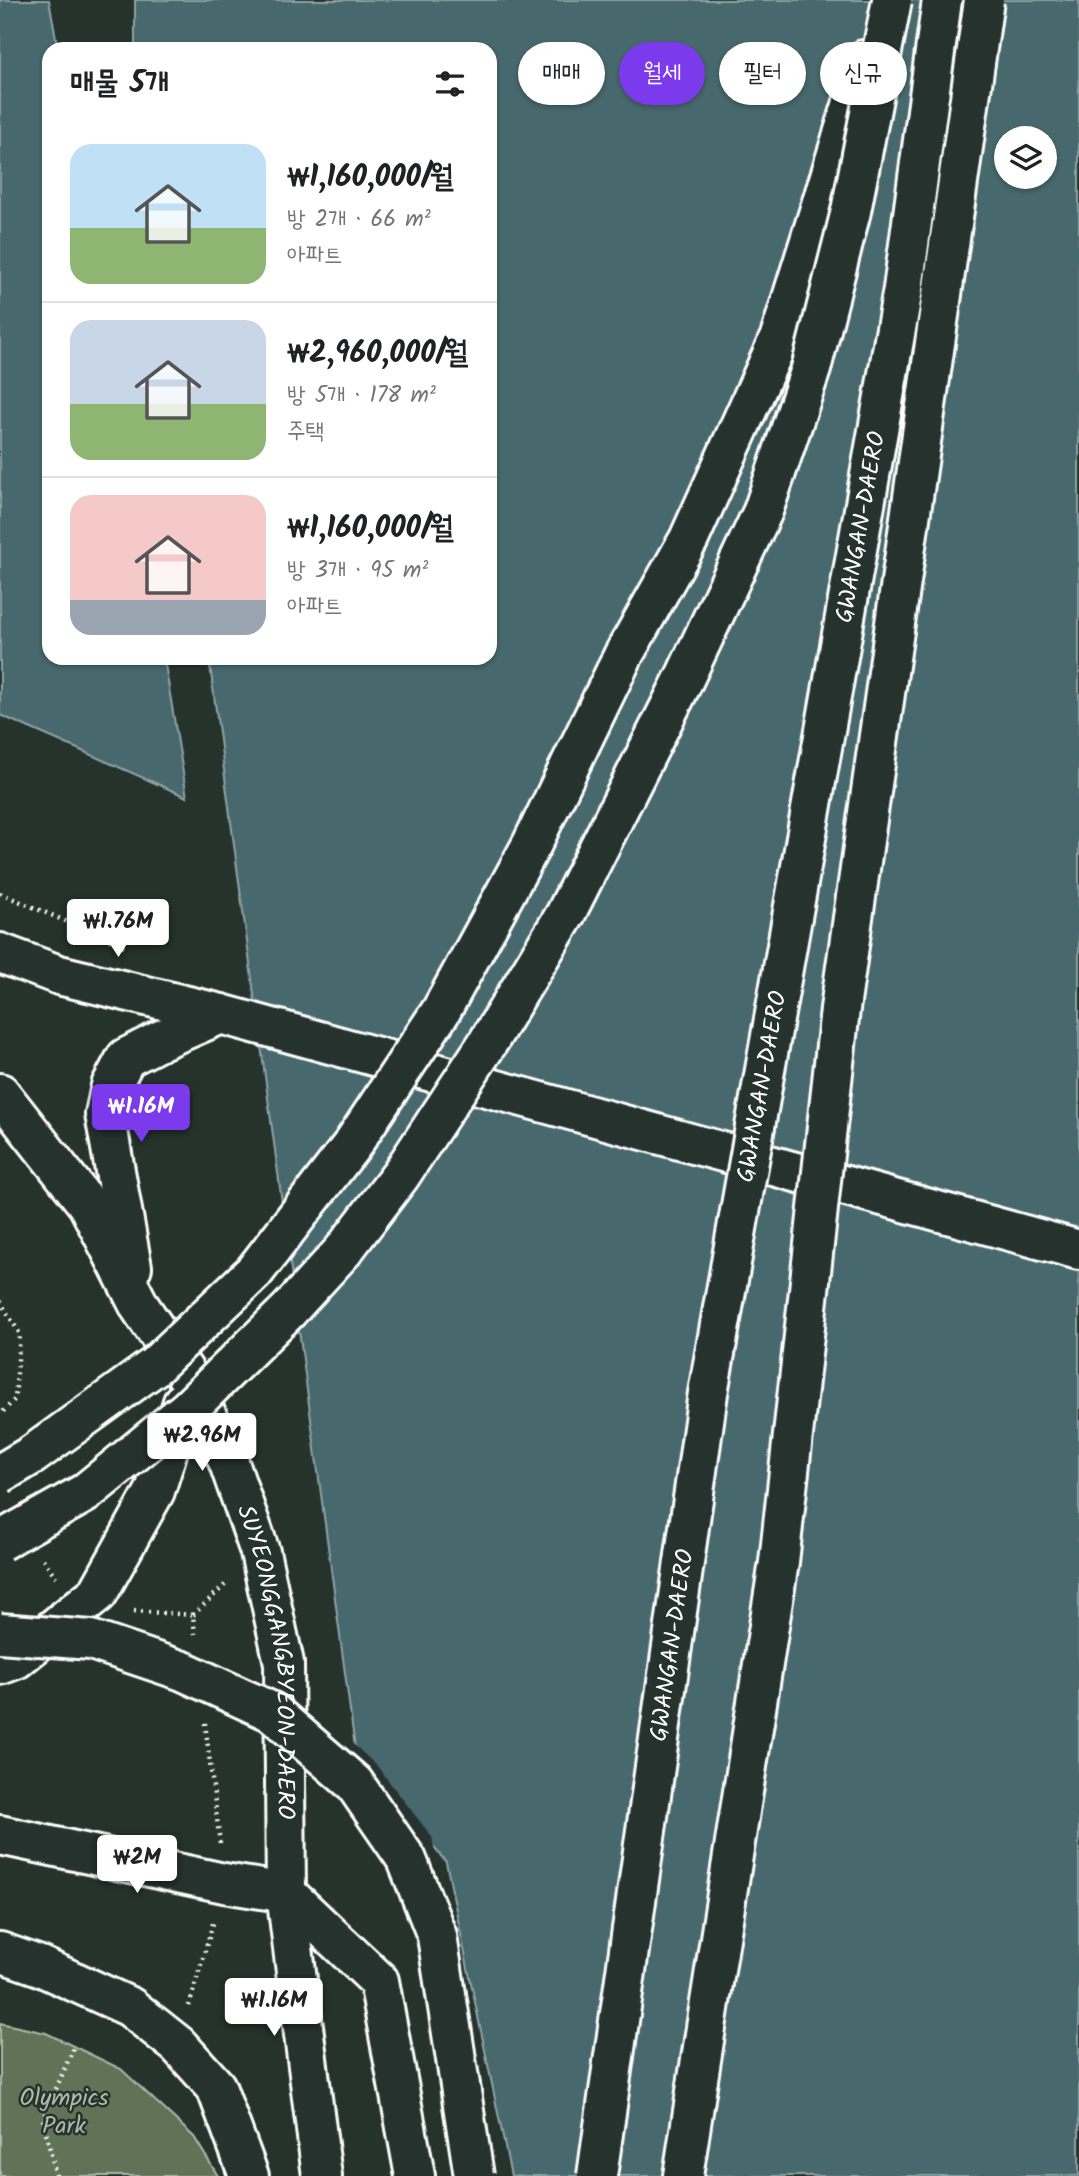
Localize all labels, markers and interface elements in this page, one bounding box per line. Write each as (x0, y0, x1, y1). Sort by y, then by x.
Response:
chip: 매매 (518, 42, 605, 105)
chip: 월세 (619, 42, 705, 105)
chip: 필터 (719, 42, 806, 105)
chip: 신규 (820, 42, 907, 105)
text: 매물 5개 (70, 60, 169, 108)
icon: filters (431, 65, 469, 103)
map controls (994, 126, 1057, 189)
button: layers (994, 126, 1057, 189)
text: ₩1,160,000/월 (287, 154, 454, 202)
icon: home (126, 172, 210, 256)
text: 방 2개 · 66 m² (287, 202, 431, 238)
text: 아파트 (287, 238, 343, 274)
text: ₩2,960,000/월 (287, 330, 468, 378)
icon: home (126, 348, 210, 432)
text: 방 5개 · 178 m² (287, 378, 436, 414)
text: 주택 (287, 414, 324, 450)
street label: GWANGAN-DAERO (825, 428, 897, 626)
text: ₩1,160,000/월 (287, 505, 454, 553)
icon: home (126, 523, 210, 607)
text: 방 3개 · 95 m² (287, 553, 428, 589)
text: 아파트 (287, 589, 343, 625)
pin: ₩1.76M (61, 900, 175, 959)
text: ₩1.76M (83, 904, 153, 940)
street label: GWANGAN-DAERO (726, 988, 798, 1185)
pin: ₩1.16M (84, 1084, 198, 1144)
text: ₩1.16M (108, 1089, 174, 1125)
pin: ₩2.96M (145, 1414, 259, 1473)
text: ₩2.96M (163, 1418, 241, 1454)
street label: SUYEONGGANGBYEON-DAERO (226, 1500, 305, 1820)
street label: GWANGAN-DAERO (639, 1546, 705, 1744)
pin: ₩2M (103, 1836, 171, 1895)
text: ₩2M (113, 1840, 161, 1876)
pin: ₩1.16M (217, 1979, 331, 2038)
text: ₩1.16M (241, 1983, 307, 2019)
park label: Olympics Park (19, 2079, 109, 2146)

